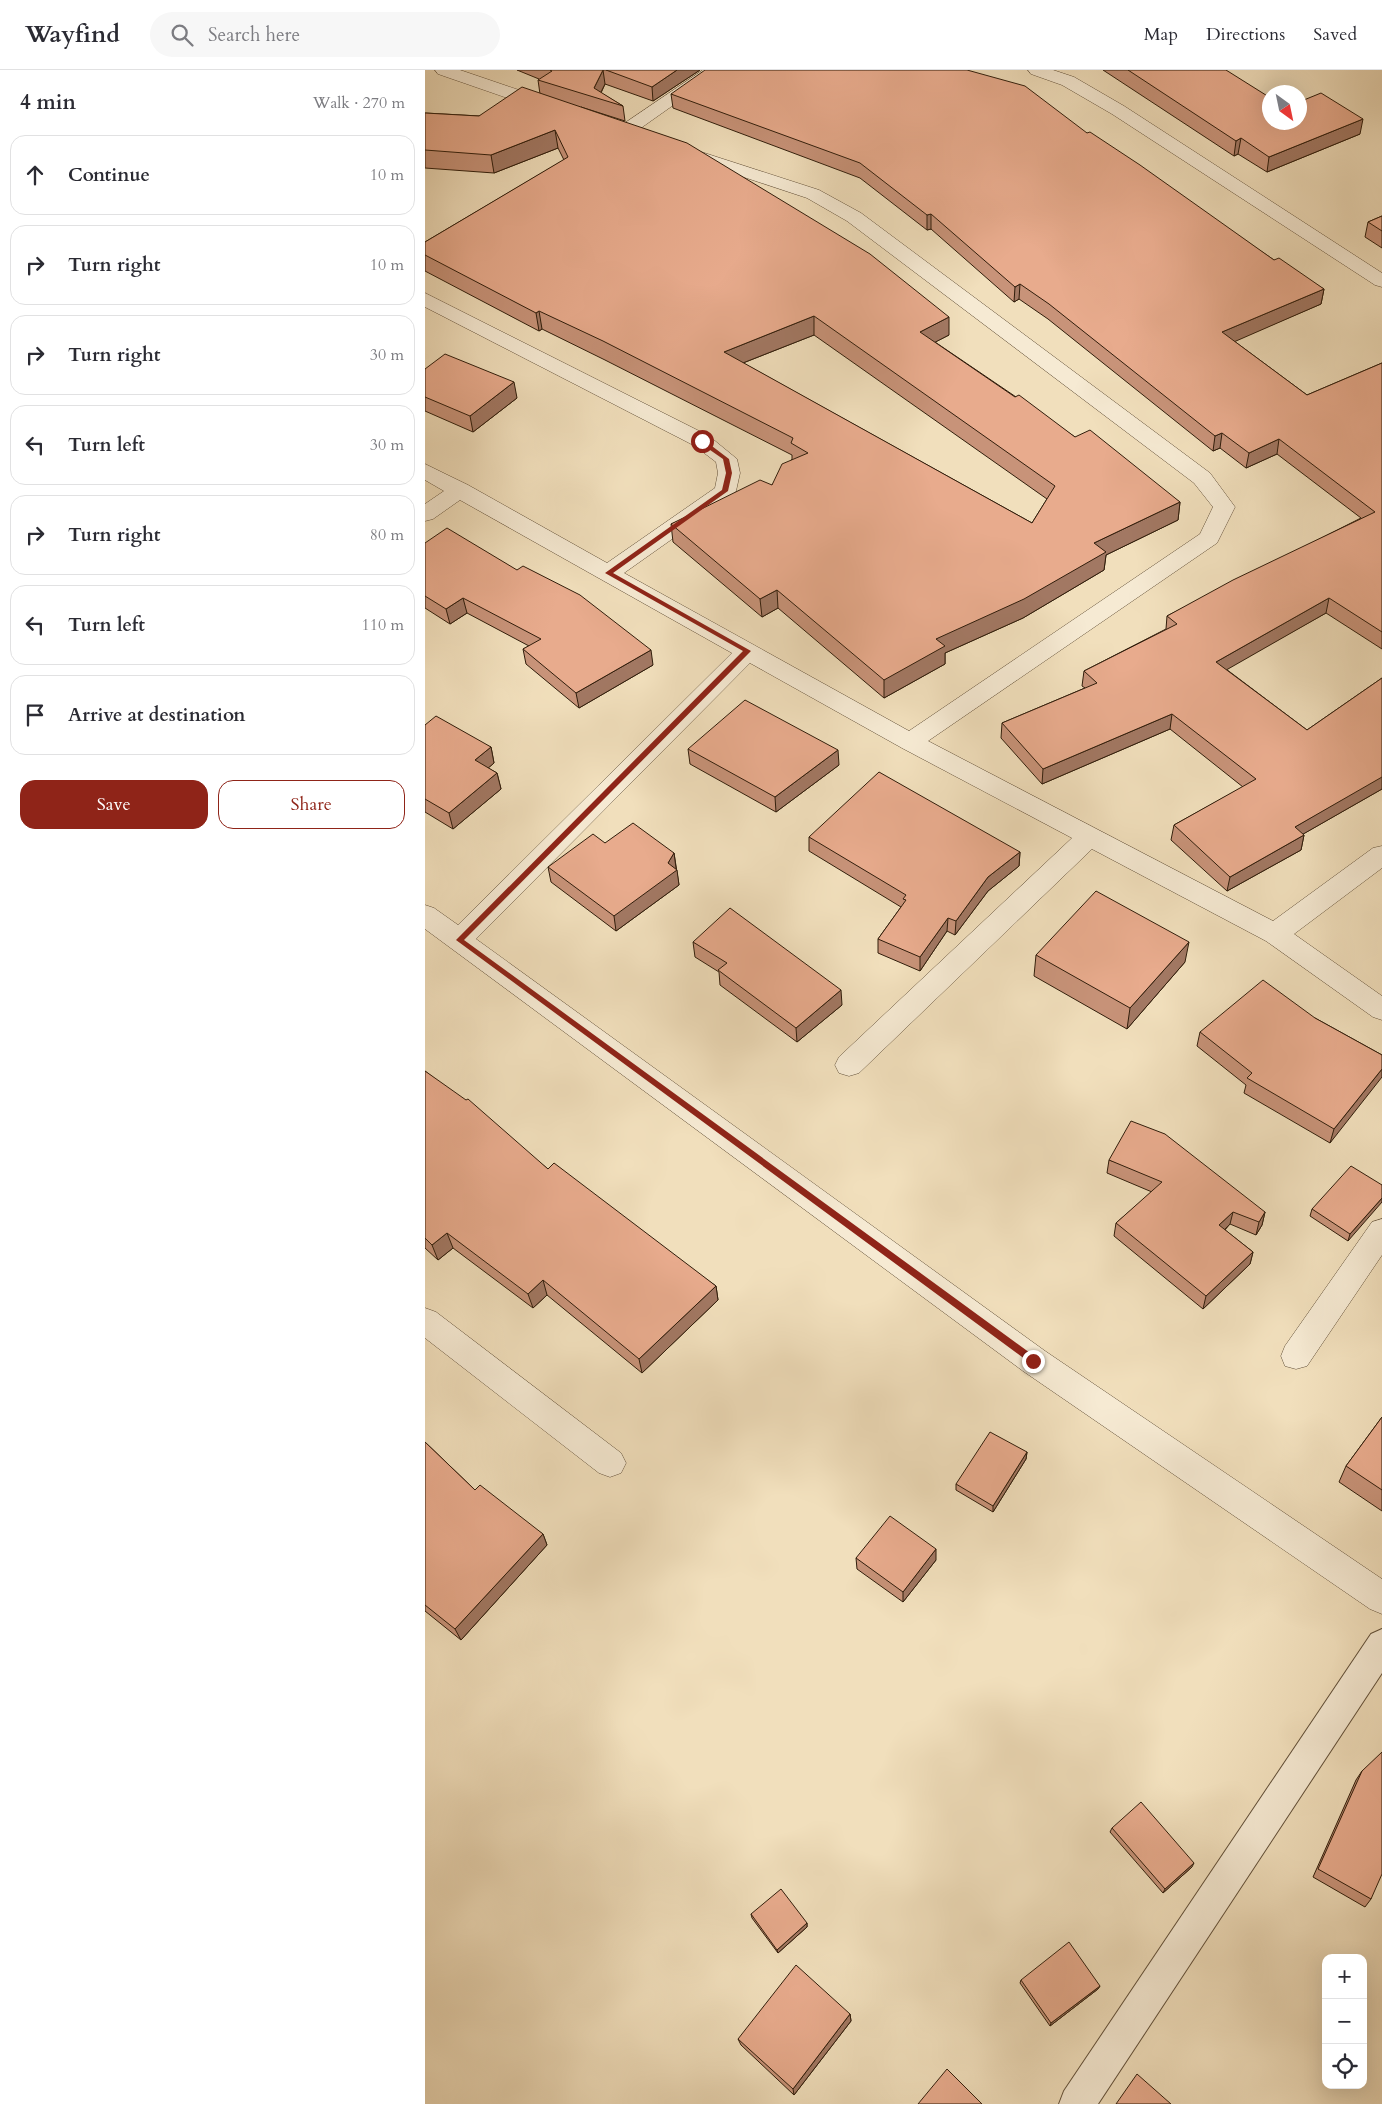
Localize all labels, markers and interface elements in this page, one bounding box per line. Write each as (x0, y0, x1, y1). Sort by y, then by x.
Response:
search box (150, 12, 500, 57)
text: Wayfind (25, 18, 120, 51)
icon: search (168, 21, 196, 49)
text: Search here (208, 22, 300, 48)
text: Map (1144, 22, 1178, 47)
text: Directions (1206, 22, 1285, 47)
text: Saved (1313, 22, 1357, 47)
north arrow (1262, 85, 1307, 130)
text: 4 min (20, 88, 76, 117)
text: Walk · 270 m (313, 92, 405, 114)
icon: ahead (21, 161, 49, 189)
text: Continue (68, 162, 150, 188)
text: 10 m (370, 164, 404, 186)
icon: right (21, 251, 49, 279)
text: Turn right (68, 252, 160, 278)
text: 10 m (370, 254, 404, 276)
icon: right (21, 341, 49, 369)
text: Turn right (68, 342, 160, 368)
text: 30 m (370, 344, 404, 366)
route start (691, 430, 714, 453)
icon: left (21, 431, 49, 459)
text: Turn left (68, 432, 145, 458)
text: 30 m (370, 434, 404, 456)
icon: right (21, 521, 49, 549)
text: Turn right (68, 522, 160, 548)
text: 80 m (370, 524, 404, 546)
icon: left (21, 611, 49, 639)
text: Turn left (68, 612, 145, 638)
text: 110 m (362, 614, 404, 636)
icon: arrive (21, 701, 49, 729)
text: Arrive at destination (68, 702, 245, 728)
button: Save (20, 780, 208, 829)
button: Share (218, 780, 405, 829)
route end (1022, 1350, 1045, 1373)
map controls (1322, 1954, 1367, 2089)
button: + (1322, 1954, 1367, 1999)
button: − (1322, 1999, 1367, 2044)
button: locate (1322, 2044, 1367, 2089)

